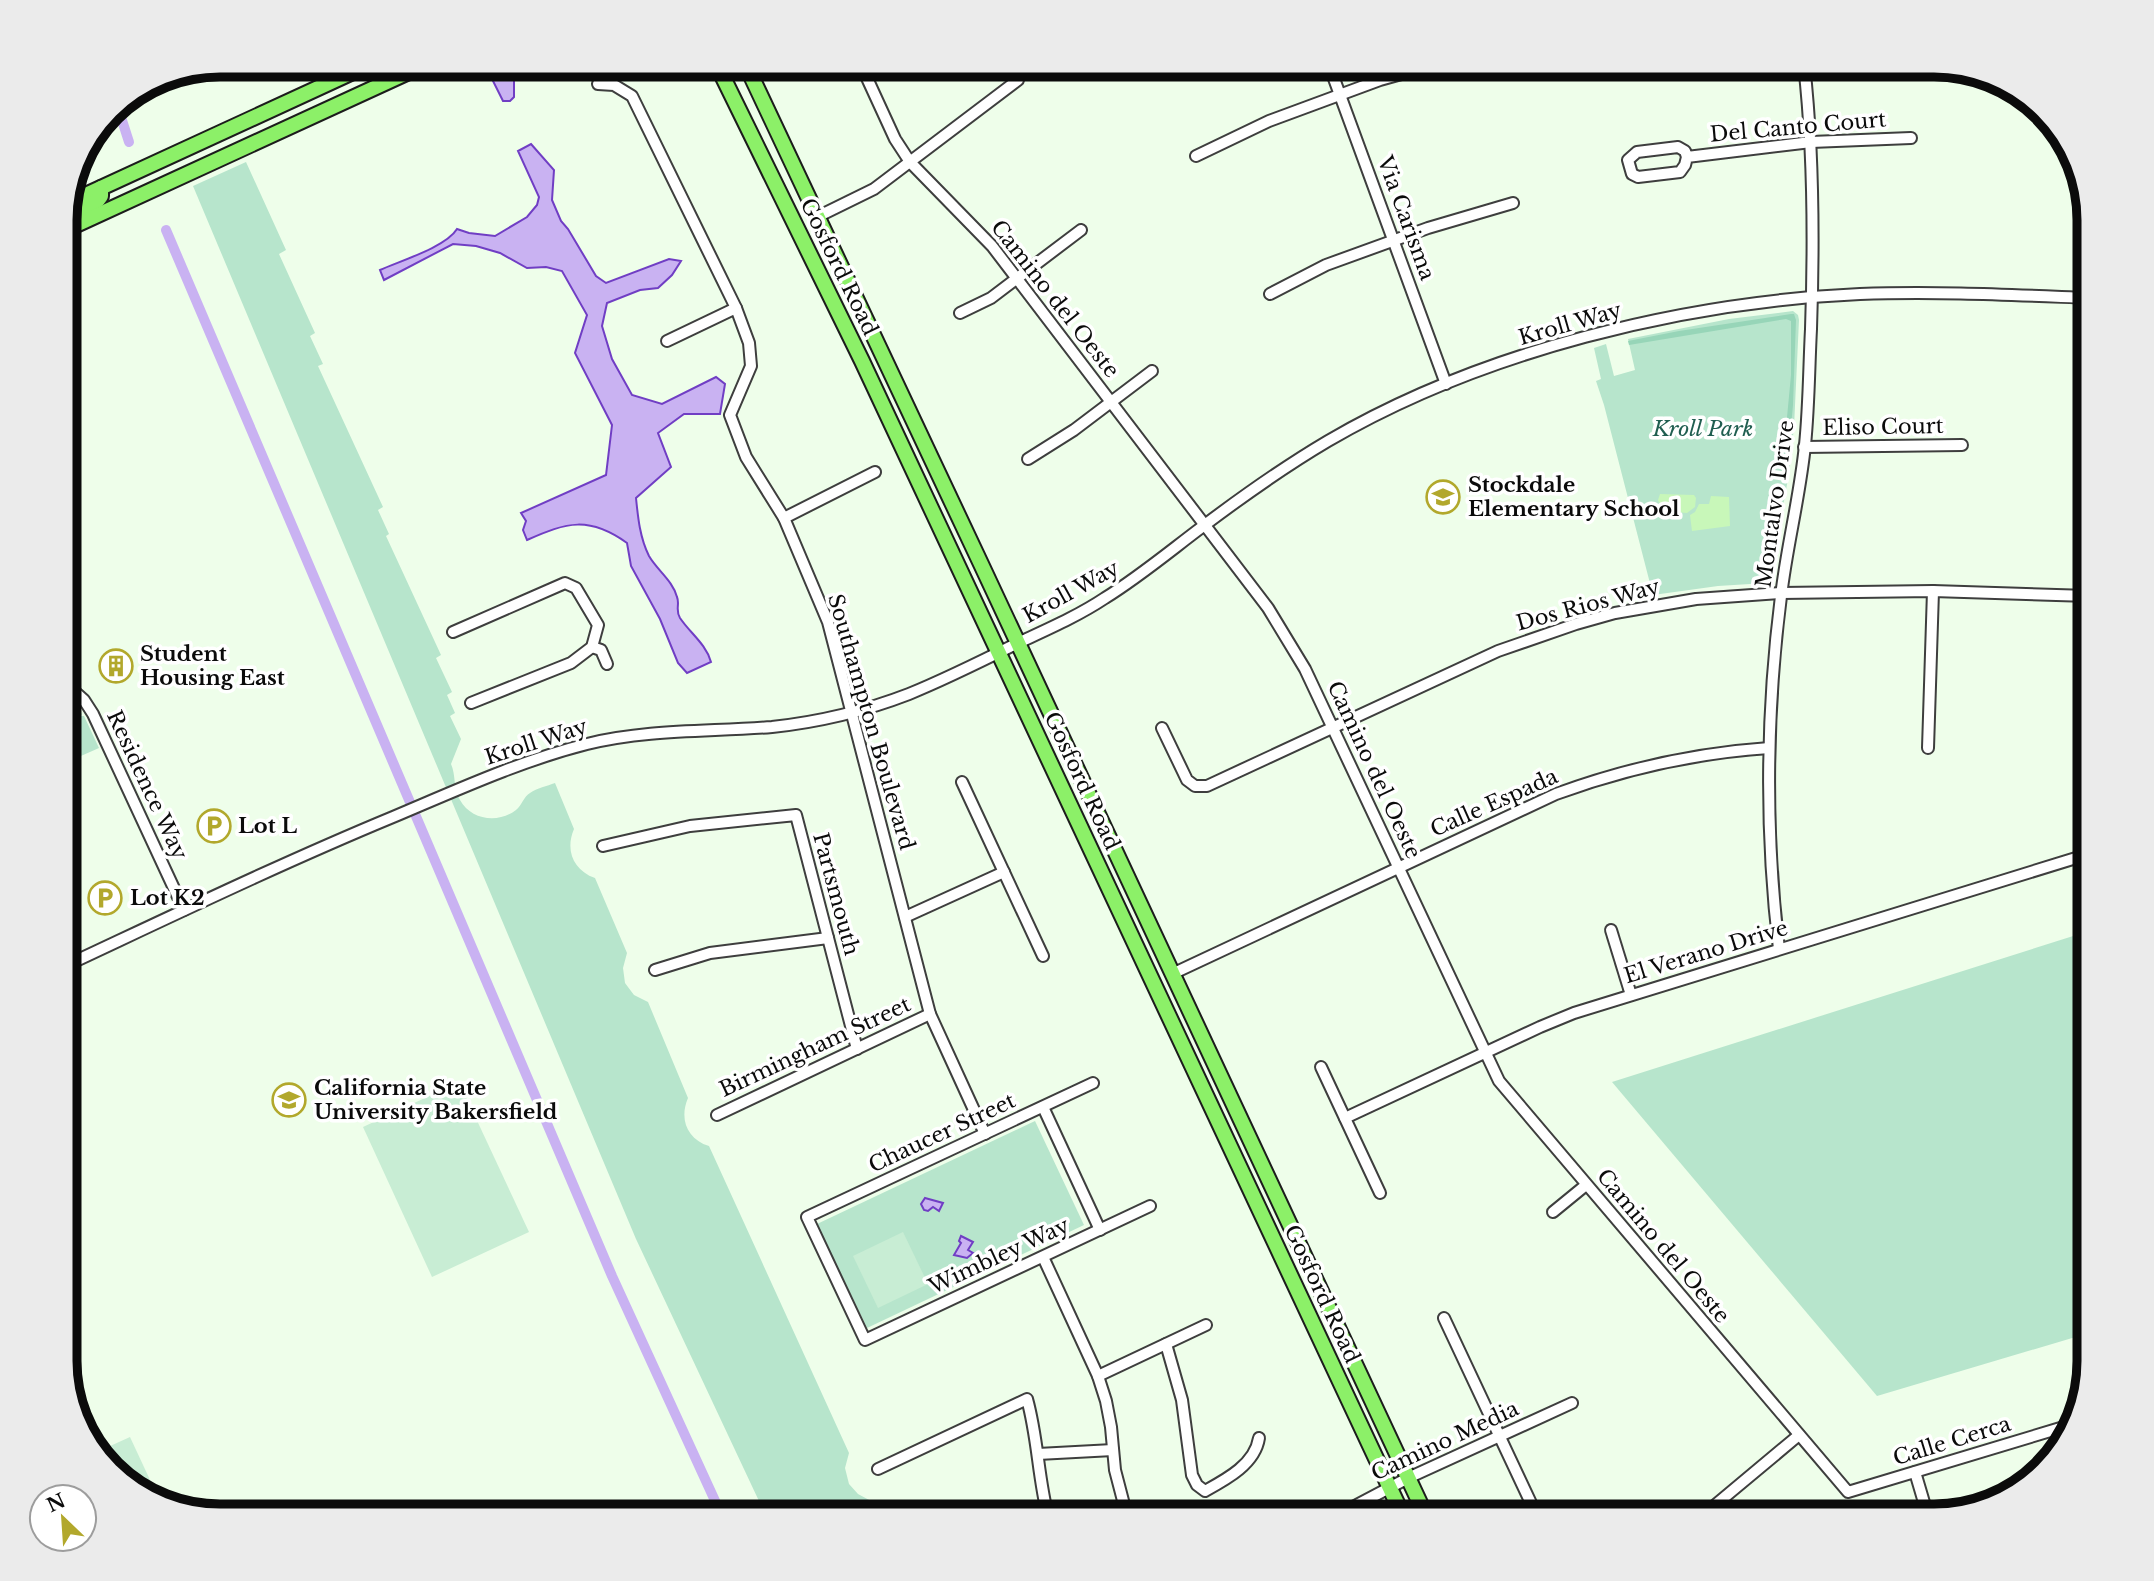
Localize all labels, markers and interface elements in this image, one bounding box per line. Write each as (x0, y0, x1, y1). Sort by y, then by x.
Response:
street label: Del Canto Court (1709, 106, 1887, 148)
street label: Via Carisma (1371, 151, 1441, 284)
street label: Gosford Road (795, 194, 883, 340)
street label: Camino del Oeste (985, 215, 1125, 383)
street label: Kroll Way (1515, 297, 1625, 351)
street label: Eliso Court (1822, 413, 1944, 441)
park label: Kroll Park (1652, 416, 1753, 442)
street label: Montalvo Drive (1750, 419, 1800, 589)
place label: Stockdale Elementary School (1468, 472, 1680, 522)
school or university icon: Stockdale Elementary School (1424, 478, 1462, 516)
street label: Kroll Way (1018, 555, 1124, 629)
street label: Dos Rios Way (1513, 573, 1663, 637)
street label: Southampton Boulevard (822, 591, 920, 853)
place label: Student Housing East (140, 641, 285, 691)
building icon: Student Housing East (97, 647, 135, 685)
street label: Camino del Oeste (1321, 677, 1427, 863)
street label: Residence Way (101, 706, 193, 864)
street label: Gosford Road (1039, 708, 1125, 854)
street label: Kroll Way (481, 713, 591, 771)
street label: Calle Espada (1426, 763, 1562, 843)
parking icon: Lot L (195, 807, 233, 845)
place label: Lot L (238, 813, 297, 839)
street label: Partsmouth (807, 830, 865, 958)
parking icon: Lot K2 (86, 879, 124, 917)
place label: Lot K2 (130, 885, 205, 911)
street label: El Verano Drive (1621, 915, 1791, 989)
street label: Birmingham Street (715, 991, 915, 1103)
place label: California State University Bakersfield (314, 1075, 558, 1125)
school or university icon: California State University Bakersfield (270, 1081, 308, 1119)
street label: Chaucer Street (864, 1088, 1020, 1178)
street label: Camino del Oeste (1591, 1164, 1735, 1328)
street label: Wimbley Way (924, 1212, 1074, 1300)
street label: Gosford Road (1279, 1221, 1365, 1367)
street label: Camino Media (1367, 1395, 1523, 1487)
street label: Calle Cerca (1890, 1411, 2014, 1471)
north arrow (28, 1483, 98, 1553)
text: N (43, 1489, 69, 1517)

